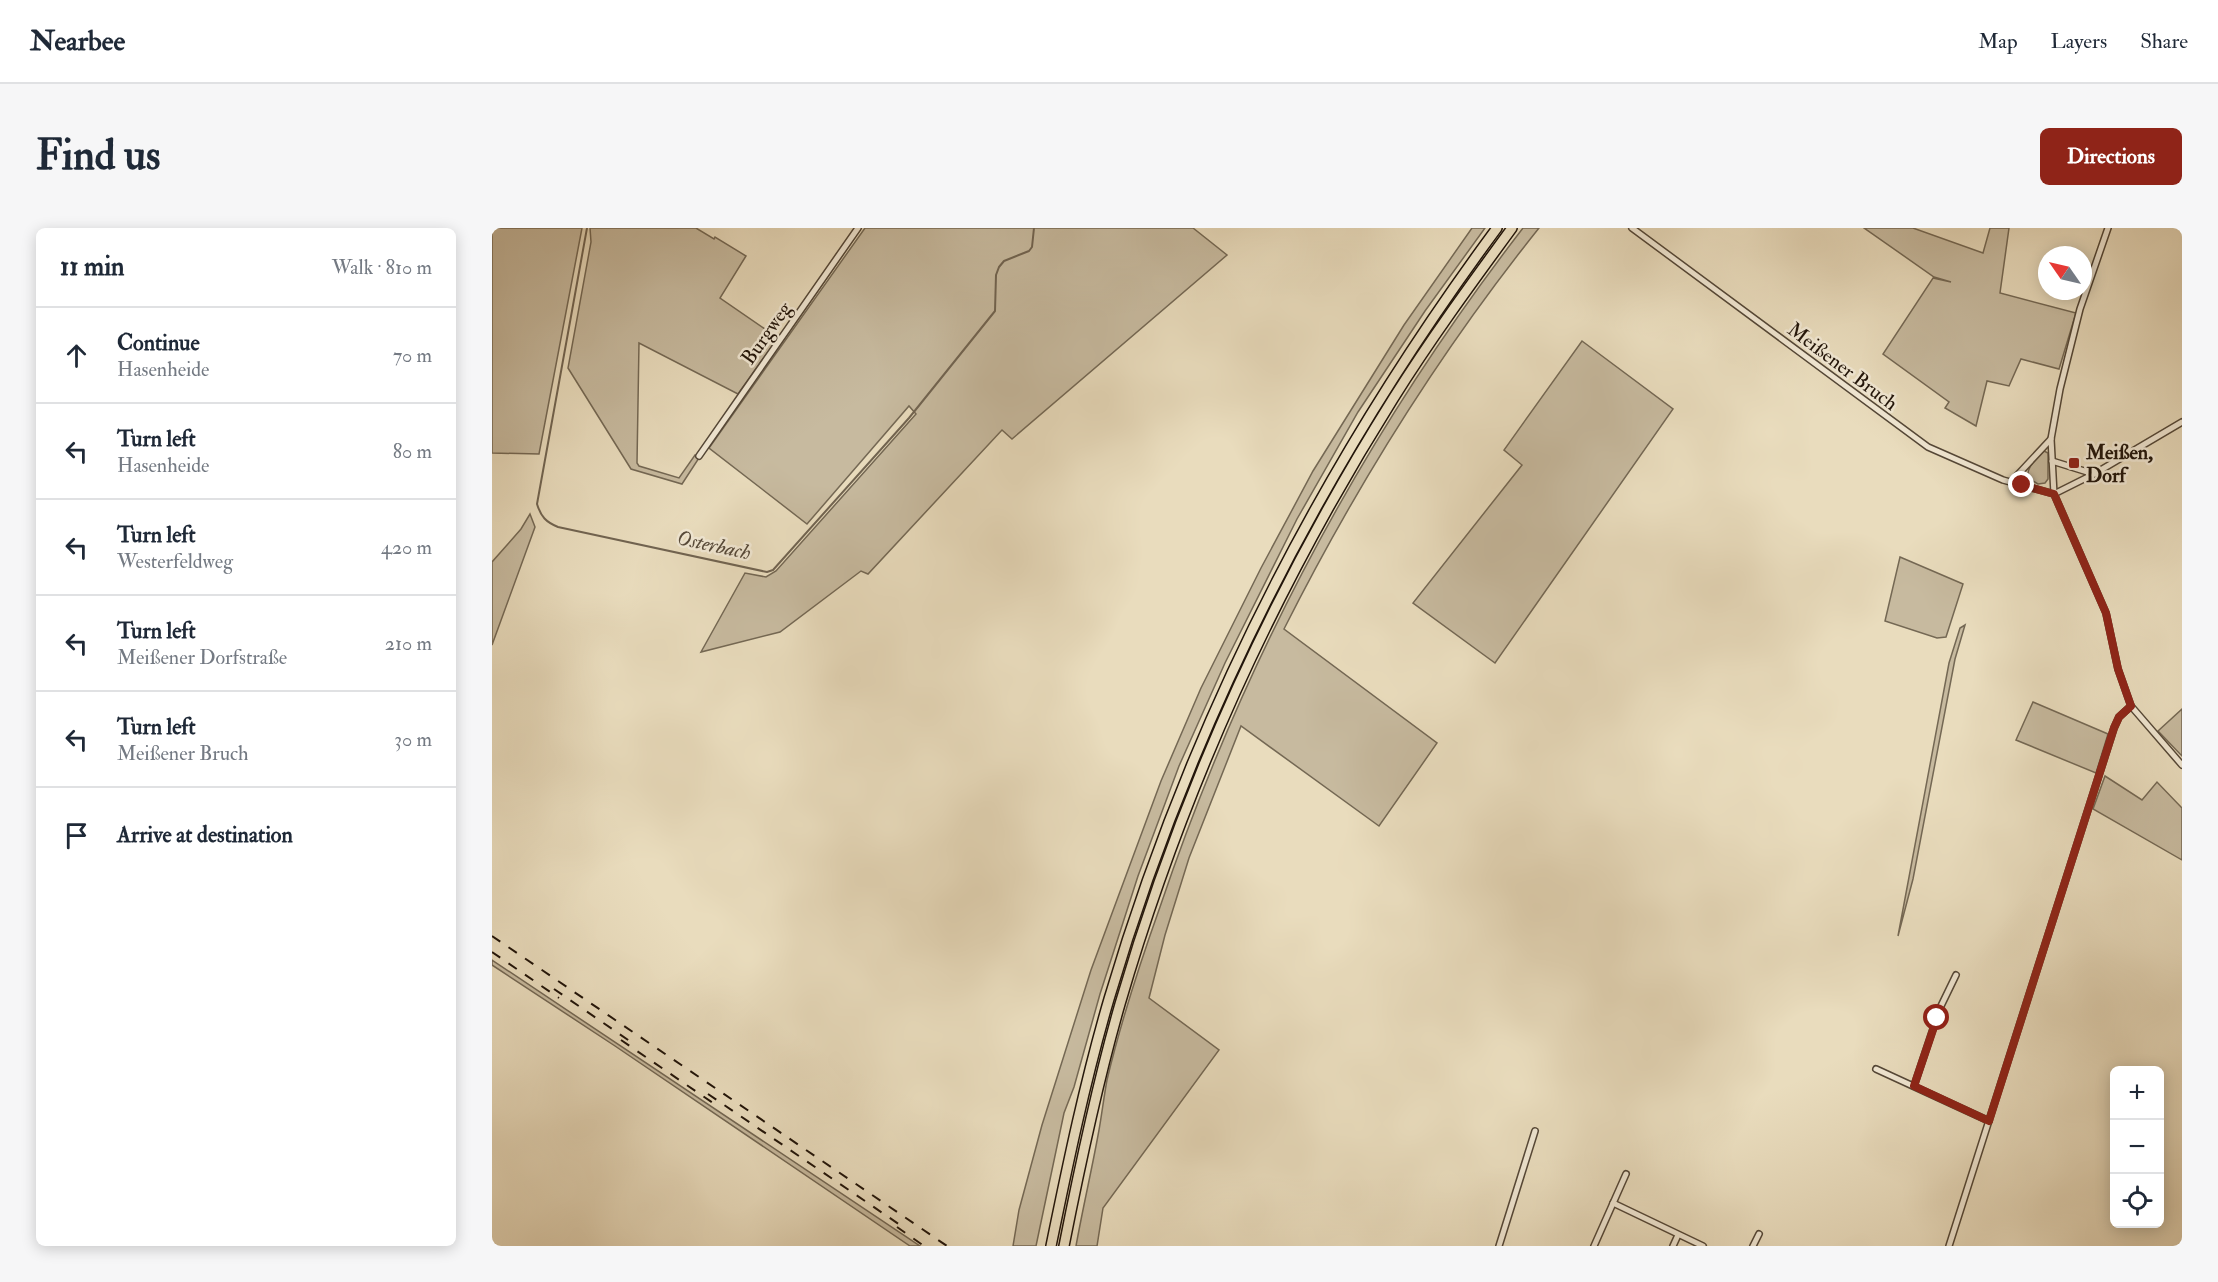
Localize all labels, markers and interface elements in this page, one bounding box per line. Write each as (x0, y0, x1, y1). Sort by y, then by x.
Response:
text: Nearbee (30, 24, 125, 59)
text: Map (1978, 28, 2018, 55)
text: Layers (2051, 28, 2107, 55)
text: Share (2140, 28, 2188, 55)
button: Directions (2040, 128, 2182, 185)
text: Find us (36, 130, 160, 182)
north arrow (2038, 246, 2092, 300)
text: 11 min (60, 251, 125, 283)
text: Walk · 810 m (332, 255, 432, 280)
street label: Burgweg (736, 296, 798, 370)
street label: Meißener Bruch (1783, 317, 1903, 416)
text: Continue (117, 329, 200, 357)
icon: ahead (60, 339, 93, 372)
text: 70 m (393, 343, 432, 368)
text: Hasenheide (117, 357, 209, 382)
text: Turn left (117, 425, 196, 453)
icon: left (60, 435, 93, 468)
text: 80 m (393, 439, 432, 464)
place label: Meißen, Dorf (2085, 440, 2153, 488)
text: Hasenheide (117, 453, 209, 478)
marker: Meißen, Dorf (2067, 456, 2081, 470)
route end (2008, 471, 2034, 497)
text: Turn left (117, 521, 196, 549)
water label: Osterbach (674, 524, 753, 567)
icon: left (60, 531, 93, 564)
text: 420 m (381, 535, 432, 560)
text: Westerfeldweg (117, 549, 233, 574)
text: Turn left (117, 617, 196, 645)
icon: left (60, 627, 93, 660)
text: 210 m (385, 631, 432, 656)
text: Meißener Dorfstraße (117, 645, 287, 670)
text: Turn left (117, 713, 196, 741)
icon: left (60, 723, 93, 756)
text: 30 m (394, 727, 432, 752)
text: Meißener Bruch (117, 741, 249, 766)
icon: arrive (60, 819, 93, 852)
text: Arrive at destination (117, 821, 293, 849)
route start (1923, 1004, 1949, 1030)
map controls (2110, 1066, 2164, 1228)
button: + (2110, 1066, 2164, 1120)
button: − (2110, 1120, 2164, 1174)
button: locate (2110, 1174, 2164, 1228)

